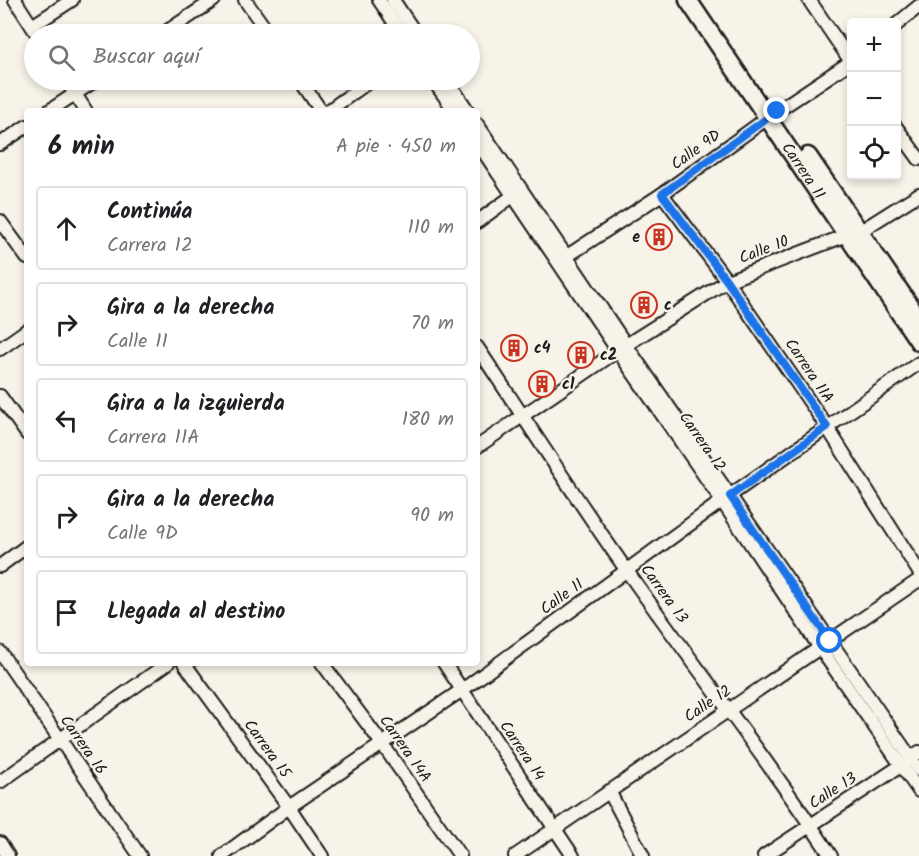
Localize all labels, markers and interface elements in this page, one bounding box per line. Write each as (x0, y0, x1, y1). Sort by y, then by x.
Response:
map controls (847, 18, 901, 180)
button: + (847, 18, 901, 72)
search box (24, 24, 480, 90)
text: Buscar aquí (93, 40, 200, 75)
icon: search (45, 41, 78, 74)
button: − (847, 72, 901, 126)
route end (763, 97, 789, 123)
street label: Calle 9D (666, 123, 726, 177)
text: 6 min (48, 126, 115, 168)
button: locate (847, 126, 901, 180)
text: A pie · 450 m (336, 131, 456, 163)
street label: Carrera 11 (775, 137, 832, 204)
text: Continúa (107, 195, 192, 230)
icon: ahead (50, 212, 83, 245)
text: 110 m (408, 212, 454, 244)
building icon: e (644, 222, 674, 252)
place label: e (632, 225, 640, 250)
street label: Calle 10 (735, 229, 793, 271)
text: Carrera 12 (107, 230, 193, 262)
building icon: c (629, 290, 659, 320)
text: Gira a la derecha (107, 291, 274, 326)
place label: c (664, 293, 672, 318)
icon: right (50, 308, 83, 341)
text: 70 m (411, 308, 454, 340)
text: Calle 11 (107, 326, 168, 358)
building icon: c4 (499, 333, 529, 363)
street label: Carrera 11A (778, 333, 840, 409)
place label: c4 (534, 336, 551, 361)
building icon: c2 (566, 340, 596, 370)
place label: c2 (600, 343, 617, 368)
building icon: c1 (527, 369, 557, 399)
place label: c1 (562, 372, 575, 397)
text: Gira a la izquierda (107, 387, 285, 422)
icon: left (50, 404, 83, 437)
text: 180 m (402, 404, 454, 436)
street label: Carrera 12 (672, 407, 732, 477)
text: Carrera 11A (107, 422, 199, 454)
text: Gira a la derecha (107, 483, 274, 518)
icon: right (50, 500, 83, 533)
text: 90 m (410, 500, 454, 532)
text: Calle 9D (107, 518, 178, 550)
street label: Carrera 13 (634, 559, 694, 629)
street label: Calle 11 (535, 573, 589, 621)
text: Llegada al destino (107, 595, 285, 630)
icon: arrive (50, 596, 83, 629)
route start (816, 627, 842, 653)
street label: Calle 12 (679, 679, 737, 729)
street label: Carrera 16 (53, 710, 113, 780)
street label: Carrera 14A (372, 710, 438, 788)
street label: Carrera 15 (237, 714, 298, 785)
street label: Carrera 14 (493, 716, 551, 786)
street label: Calle 13 (804, 766, 862, 816)

